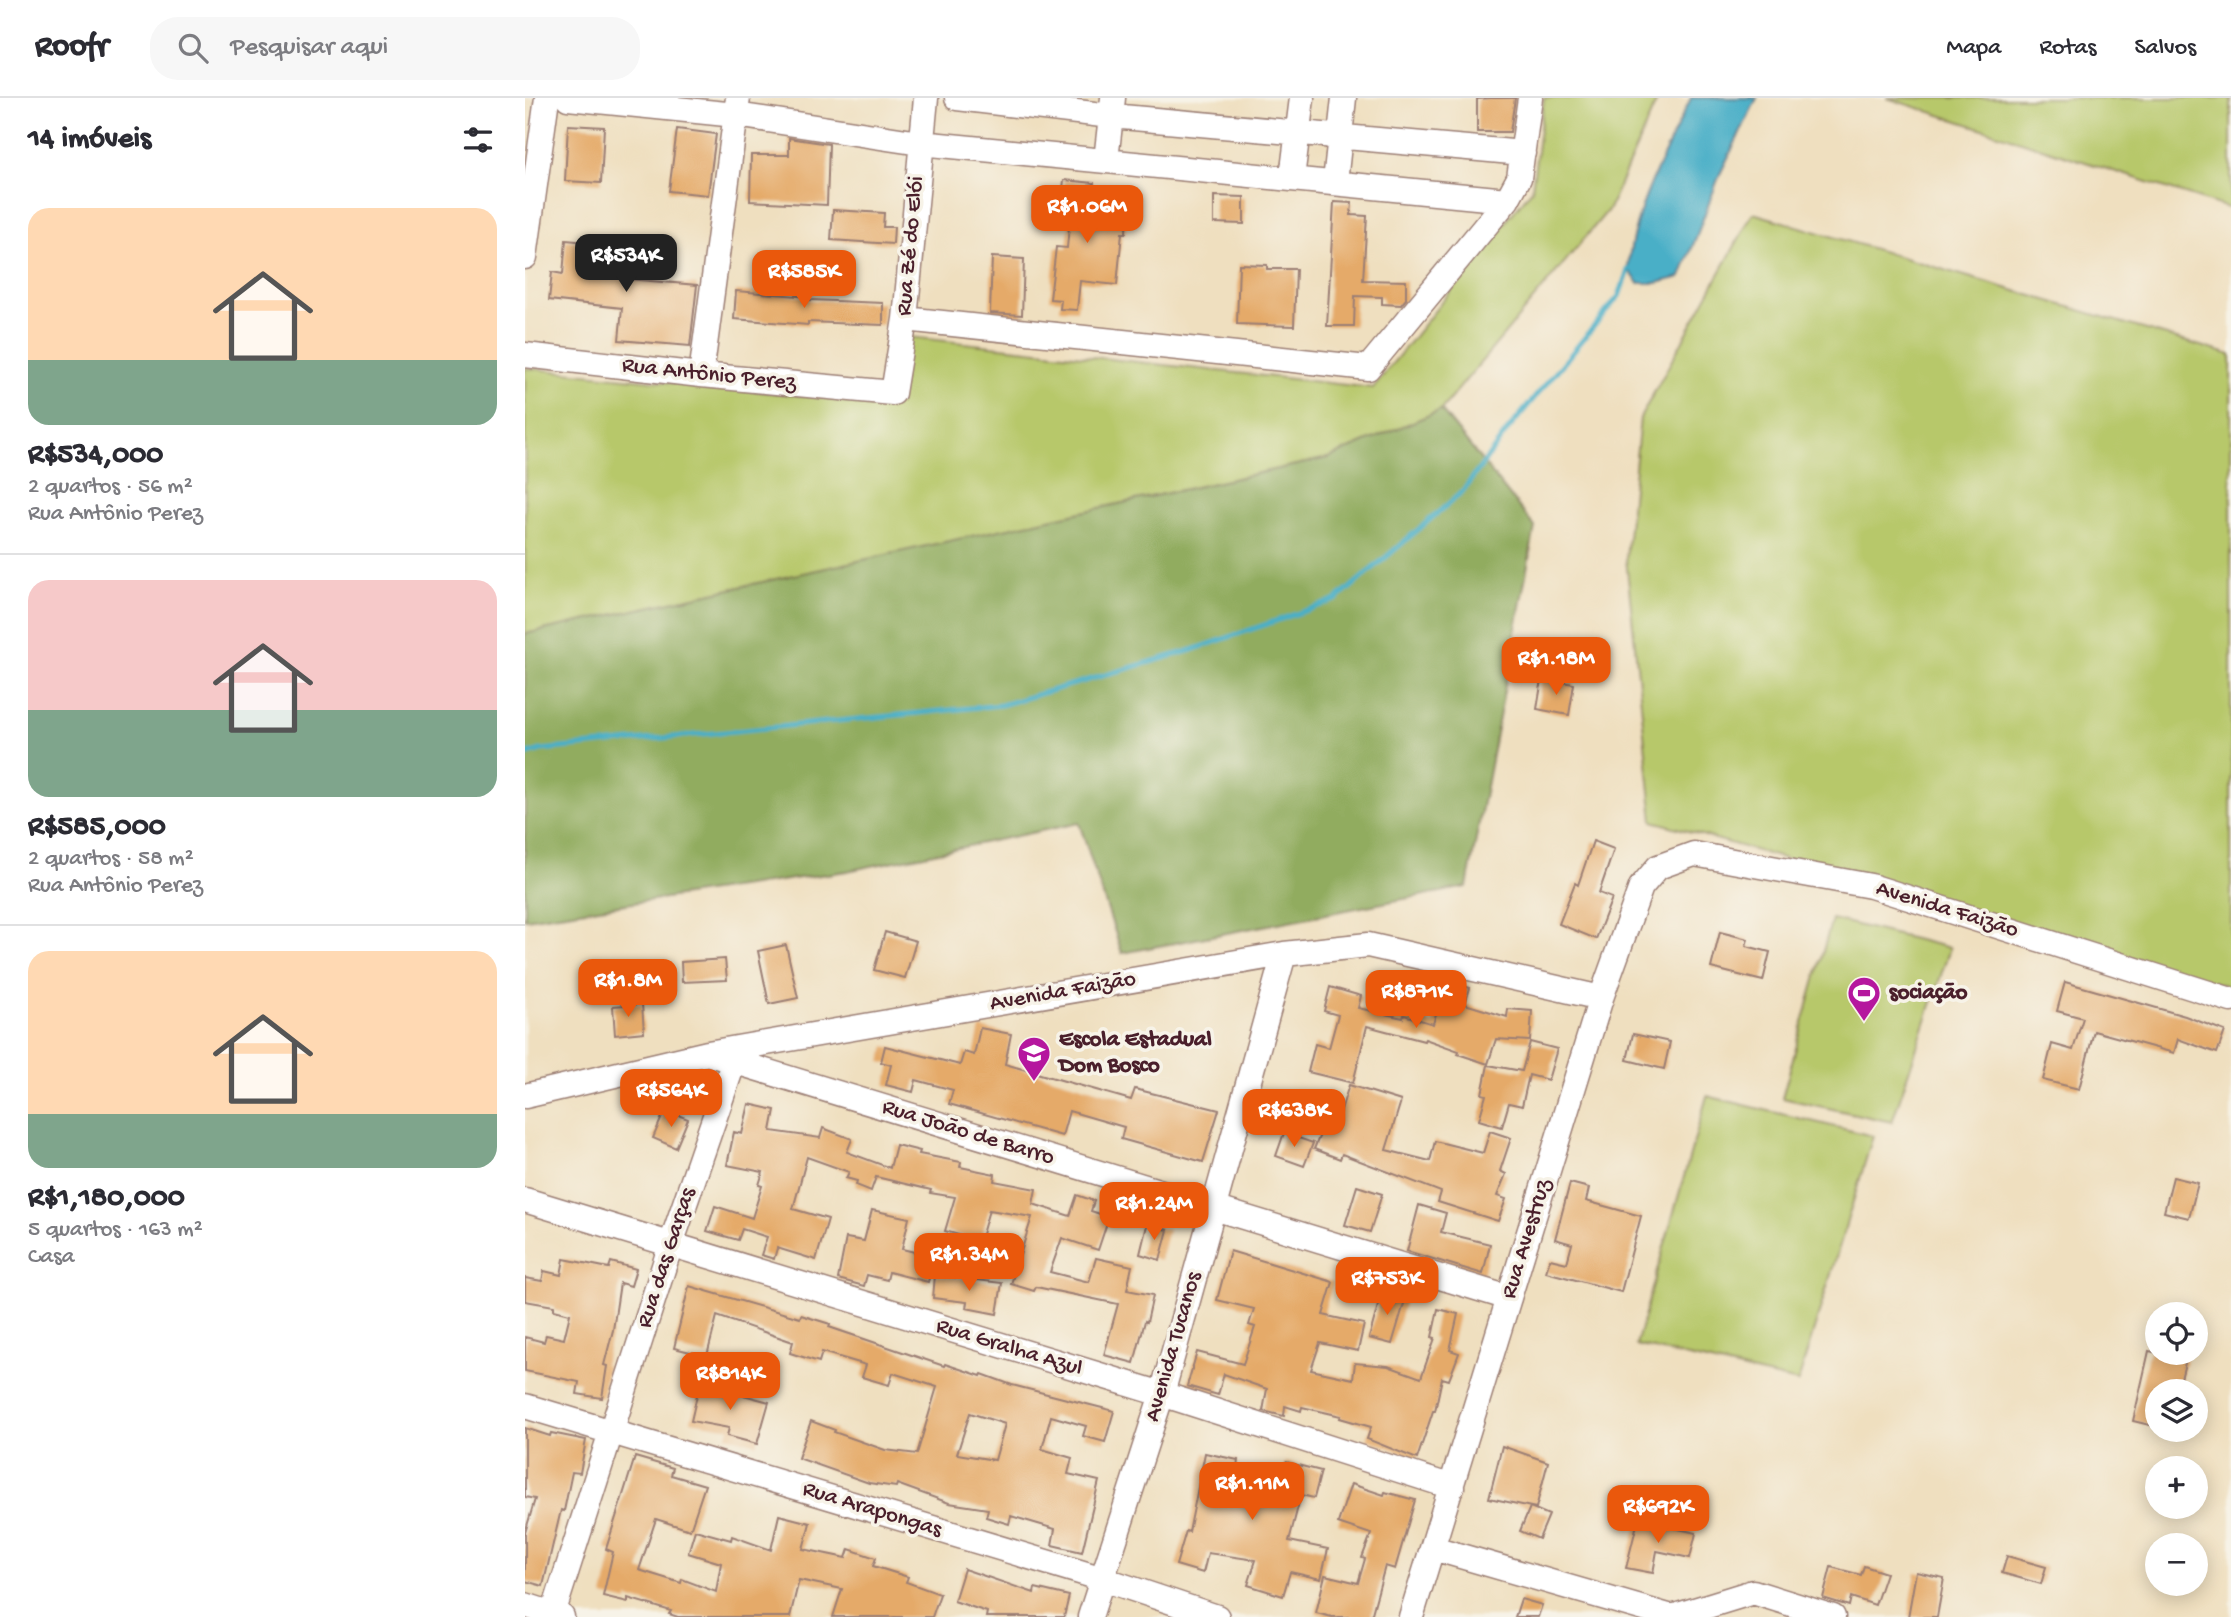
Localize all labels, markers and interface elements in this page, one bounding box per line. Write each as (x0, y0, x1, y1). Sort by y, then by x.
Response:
search box (150, 17, 640, 80)
text: Roofr (35, 29, 108, 67)
icon: search (174, 29, 212, 67)
text: Pesquisar aqui (230, 33, 388, 64)
text: Mapa (1946, 34, 2001, 63)
text: Rotas (2039, 34, 2096, 63)
text: Salvos (2134, 34, 2196, 63)
icon: filters (459, 121, 497, 159)
text: 14 imóveis (28, 123, 151, 158)
street label: Rua Zé do Elói (891, 175, 931, 317)
pin: R$1.06M (1022, 186, 1152, 245)
text: R$1.06M (1047, 194, 1127, 221)
pin: R$534K (569, 234, 683, 294)
text: R$534K (591, 243, 661, 270)
pin: R$585K (747, 250, 861, 310)
icon: home (200, 253, 326, 379)
text: R$585K (768, 259, 840, 286)
street label: Rua Antônio Perez (621, 352, 798, 398)
text: R$534,000 (28, 439, 163, 474)
text: 2 quartos · 56 m² (28, 474, 193, 501)
text: Rua Antônio Perez (28, 501, 203, 528)
icon: home (200, 625, 326, 751)
pin: R$1.18M (1491, 638, 1621, 697)
text: R$1.18M (1518, 646, 1594, 673)
text: R$585,000 (28, 811, 166, 846)
text: 2 quartos · 58 m² (28, 846, 194, 873)
text: Rua Antônio Perez (28, 873, 203, 900)
street label: Avenida Faizão (1872, 876, 2022, 944)
pin: R$1.8M (571, 960, 685, 1019)
street label: Avenida Faizão (988, 966, 1138, 1018)
text: R$1.8M (594, 968, 662, 995)
pin: R$871K (1359, 970, 1473, 1030)
sports icon: sociação (1845, 974, 1883, 1023)
text: R$871K (1382, 979, 1450, 1006)
place label: sociação (1889, 980, 1968, 1007)
icon: home (200, 996, 326, 1122)
place label: Escola Estadual Dom Bosco (1057, 1027, 1212, 1080)
school or university icon: Escola Estadual Dom Bosco (1015, 1034, 1053, 1083)
pin: R$564K (614, 1070, 728, 1129)
text: R$564K (636, 1078, 706, 1105)
pin: R$638K (1237, 1090, 1351, 1149)
street label: Rua João de Barro (879, 1094, 1058, 1172)
text: R$638K (1258, 1098, 1330, 1125)
street label: Rua Avestruz (1496, 1175, 1558, 1302)
text: R$1,180,000 (28, 1182, 185, 1217)
pin: R$1.24M (1089, 1182, 1219, 1242)
street label: Rua das Garças (632, 1184, 703, 1331)
text: R$1.24M (1115, 1191, 1193, 1218)
text: 5 quartos · 163 m² (28, 1217, 203, 1244)
pin: R$1.34M (904, 1234, 1034, 1293)
text: R$1.34M (930, 1242, 1008, 1269)
text: Casa (28, 1244, 74, 1271)
pin: R$753K (1330, 1258, 1444, 1317)
text: R$753K (1351, 1266, 1423, 1293)
street label: Avenida Tucanos (1140, 1268, 1208, 1425)
map controls (2145, 1302, 2208, 1596)
button: locate (2145, 1302, 2208, 1365)
street label: Rua Gralha Azul (933, 1313, 1085, 1383)
pin: R$814K (673, 1352, 787, 1412)
text: R$814K (696, 1361, 764, 1388)
button: layers (2145, 1379, 2208, 1442)
button: + (2145, 1456, 2208, 1519)
pin: R$1.11M (1187, 1462, 1317, 1522)
text: R$1.11M (1215, 1471, 1289, 1498)
street label: Rua Arapongas (799, 1476, 945, 1544)
pin: R$692K (1601, 1486, 1715, 1545)
text: R$692K (1623, 1494, 1693, 1521)
button: − (2145, 1533, 2208, 1596)

